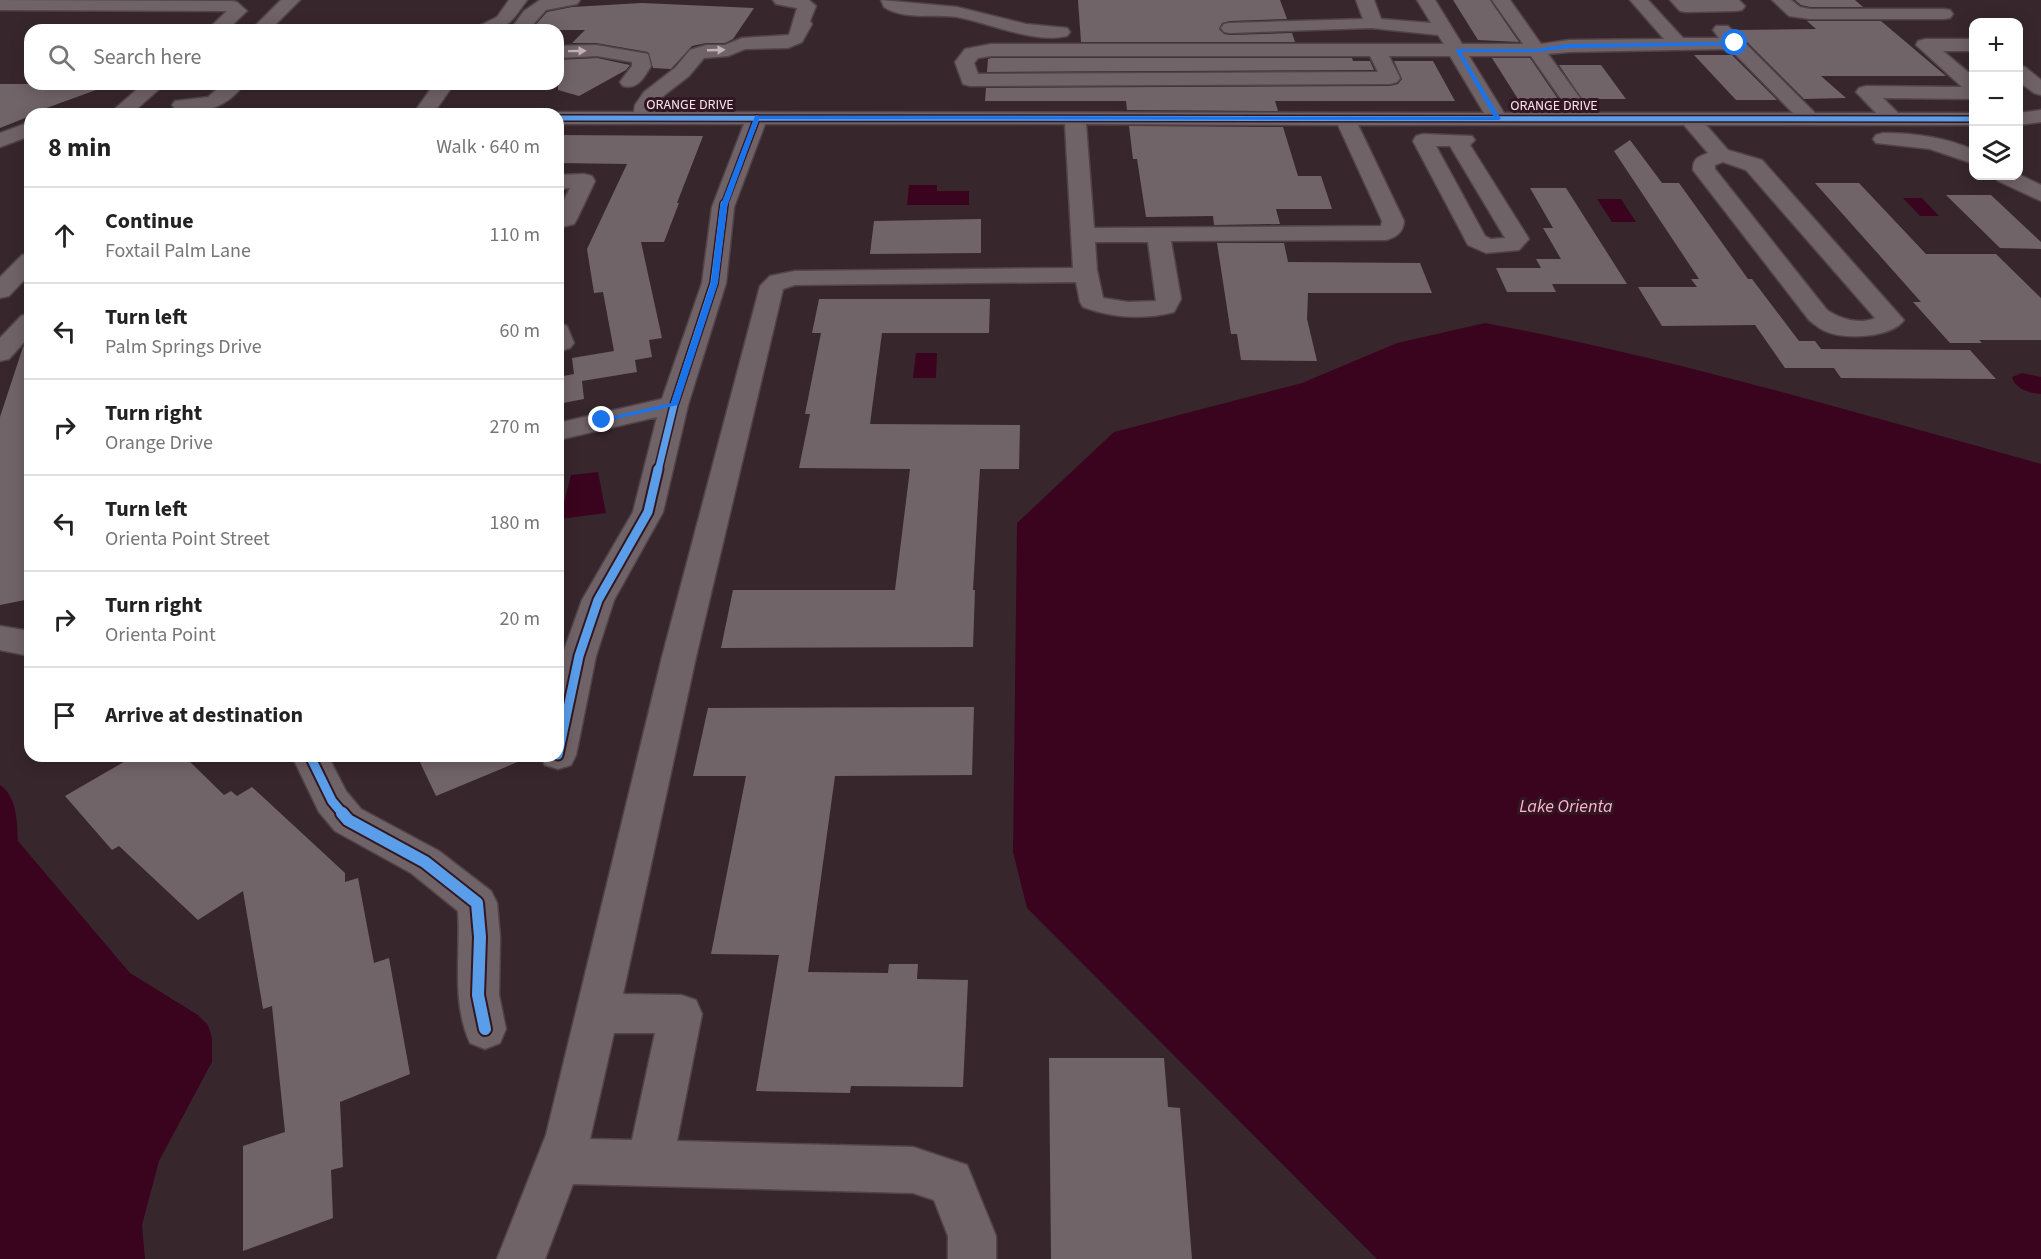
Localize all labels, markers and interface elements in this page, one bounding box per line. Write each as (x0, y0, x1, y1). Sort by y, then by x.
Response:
map controls (1969, 18, 2023, 180)
button: + (1969, 18, 2023, 72)
search box (24, 24, 564, 90)
route start (1721, 29, 1747, 55)
icon: search (45, 41, 78, 74)
text: Search here (93, 41, 201, 73)
one-way arrow (568, 46, 587, 56)
one-way arrow (707, 46, 726, 55)
button: − (1969, 72, 2023, 126)
street label: ORANGE DRIVE (646, 95, 734, 115)
street label: ORANGE DRIVE (1510, 96, 1598, 116)
button: layers (1969, 126, 2023, 180)
text: 8 min (48, 129, 111, 166)
text: Walk · 640 m (436, 133, 540, 161)
text: Continue (105, 205, 194, 237)
icon: ahead (48, 219, 81, 252)
text: 110 m (490, 221, 540, 249)
text: Foxtail Palm Lane (105, 237, 251, 265)
text: Turn left (105, 301, 187, 333)
icon: left (48, 315, 81, 348)
text: 60 m (500, 317, 540, 345)
text: Palm Springs Drive (105, 333, 262, 361)
text: Turn right (105, 397, 202, 429)
route end (588, 406, 614, 432)
icon: right (48, 411, 81, 444)
text: 270 m (490, 413, 540, 441)
text: Orange Drive (105, 429, 213, 457)
text: Turn left (105, 493, 187, 525)
icon: left (48, 507, 81, 540)
text: 180 m (490, 509, 540, 537)
text: Orienta Point Street (105, 525, 270, 553)
text: Turn right (105, 589, 202, 621)
icon: right (48, 603, 81, 636)
text: 20 m (500, 605, 540, 633)
text: Orienta Point (105, 621, 216, 649)
icon: arrive (48, 699, 81, 732)
text: Arrive at destination (105, 699, 303, 731)
water label: Lake Orienta (1519, 794, 1613, 819)

